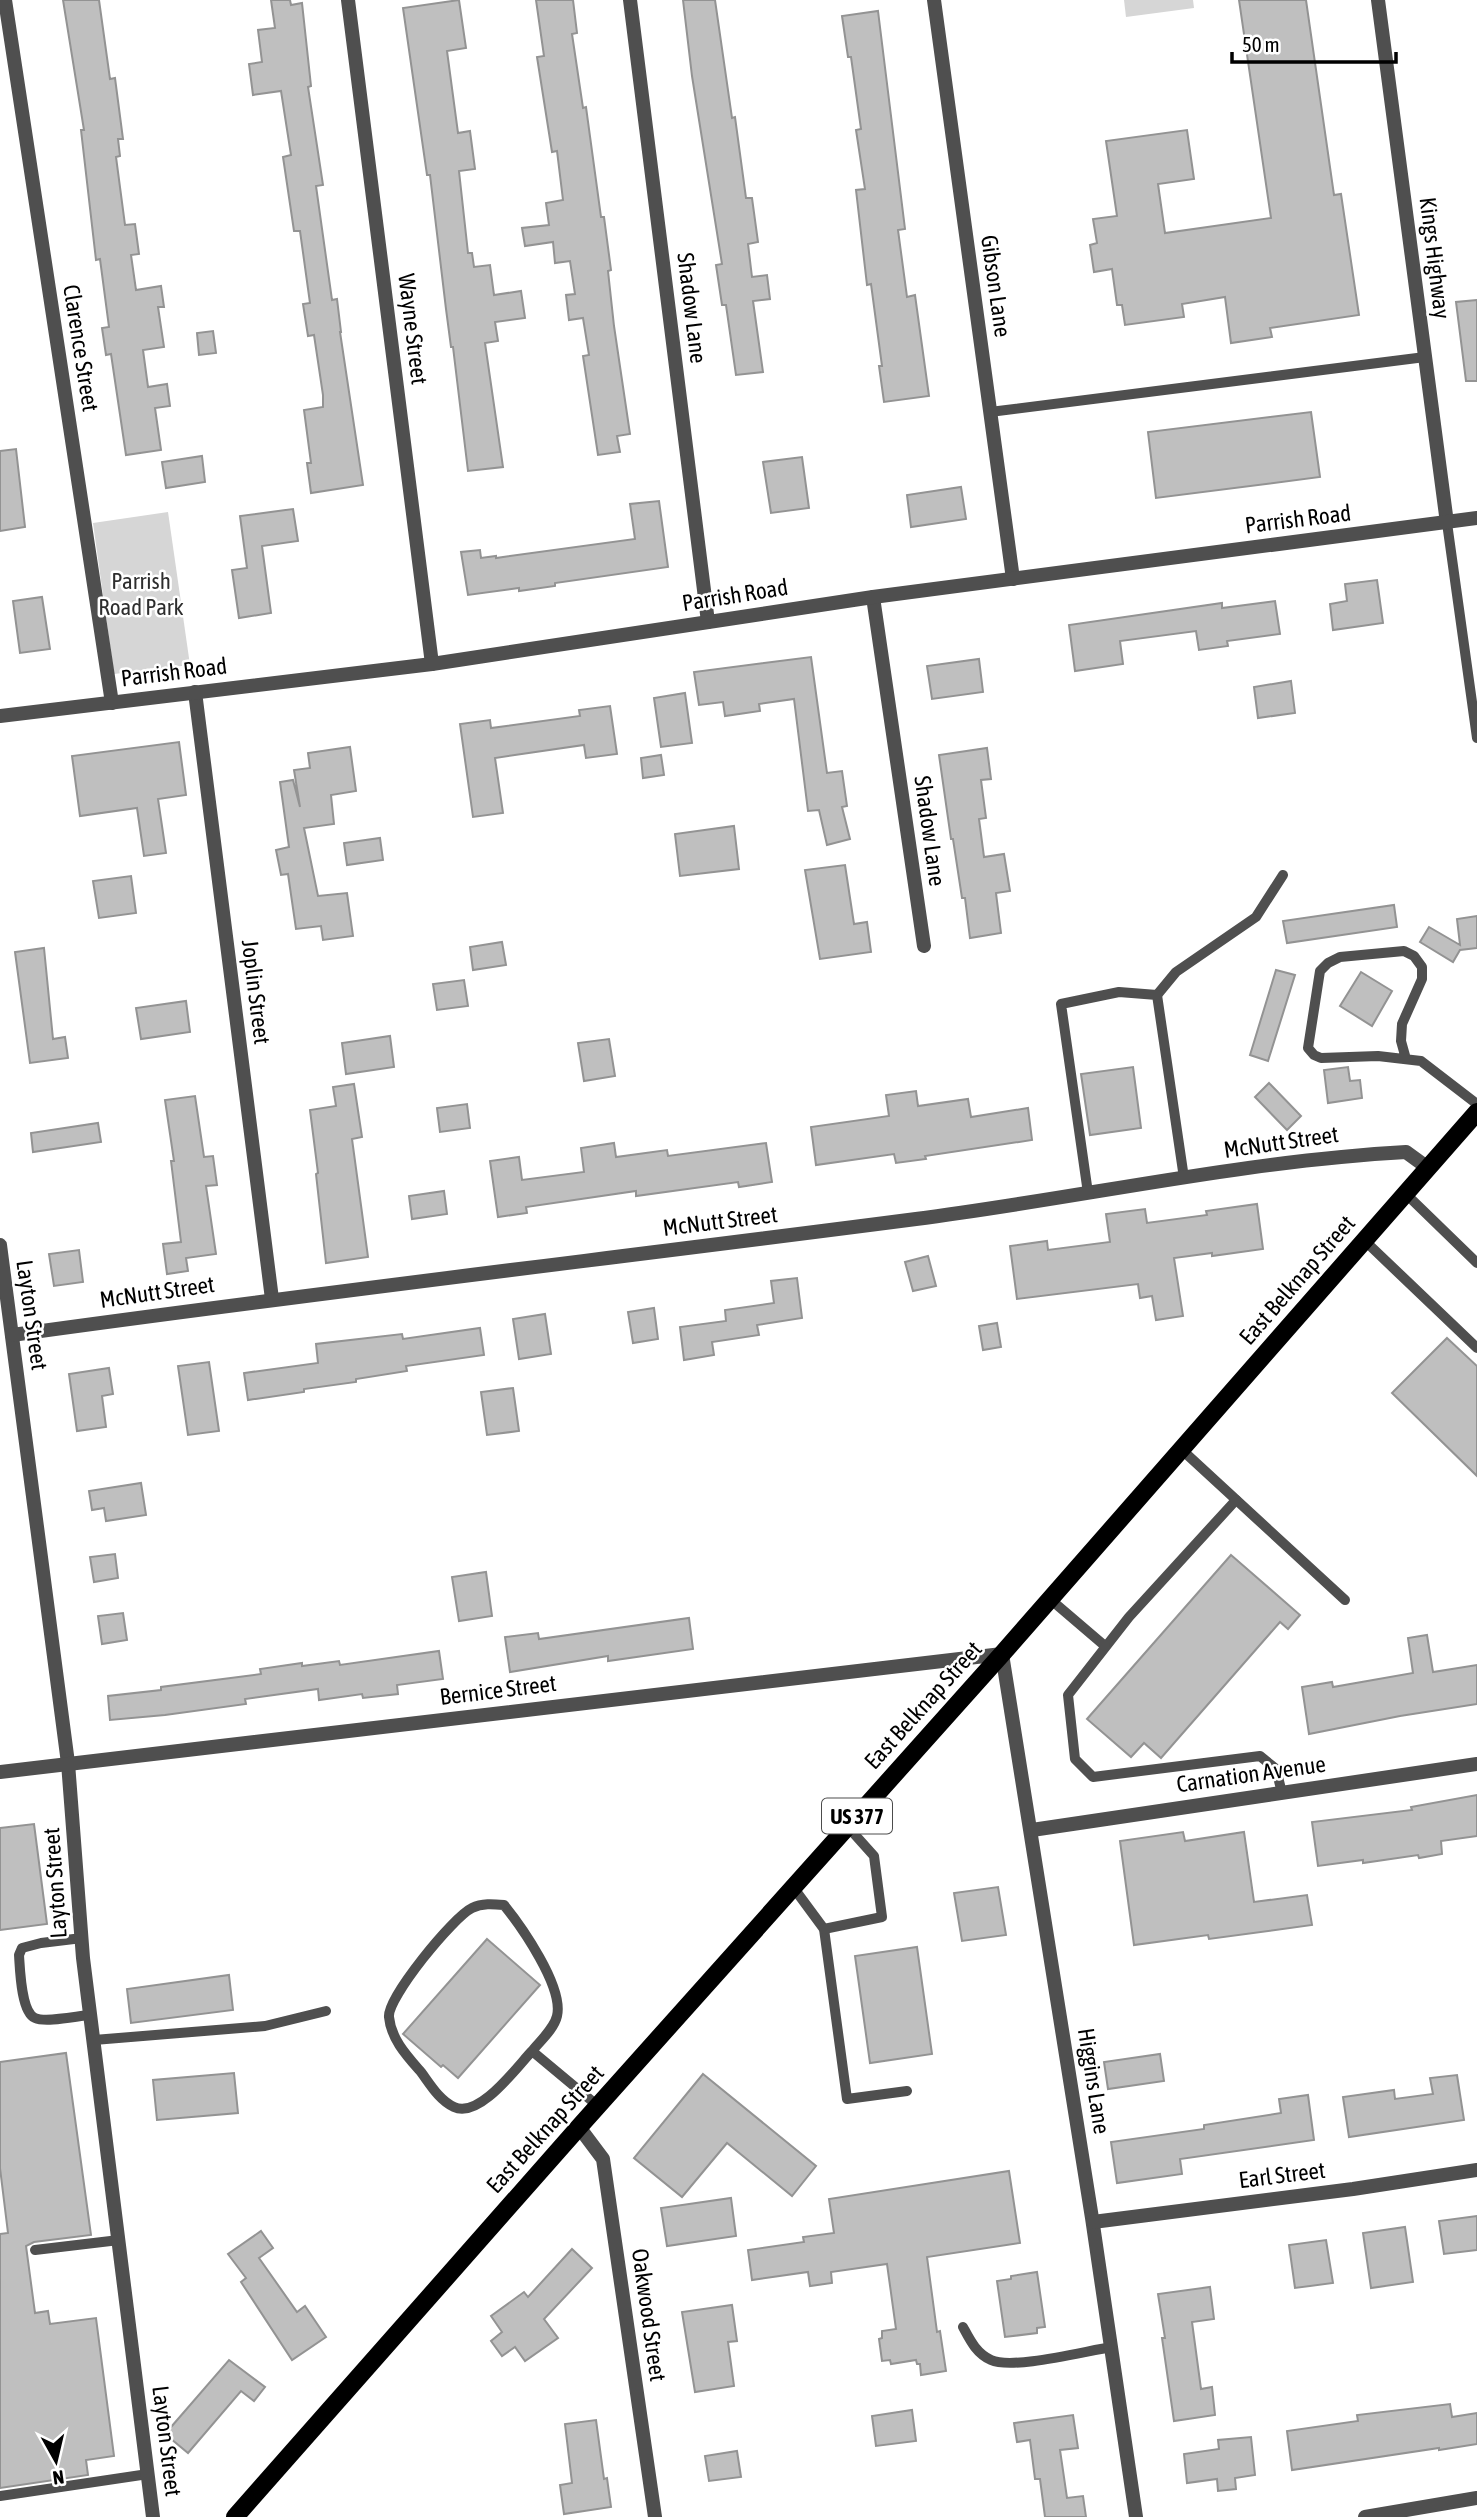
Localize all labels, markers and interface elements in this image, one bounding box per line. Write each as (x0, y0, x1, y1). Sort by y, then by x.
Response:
scale bar (1232, 21, 1396, 65)
text: 50 m (1242, 32, 1280, 56)
street label: Kings Highway (1415, 196, 1455, 320)
street label: Gibson Lane (976, 233, 1016, 339)
street label: Shadow Lane (672, 251, 712, 365)
street label: Wayne Street (393, 272, 433, 386)
street label: Clarence Street (58, 283, 104, 413)
street label: Parrish Road (1243, 500, 1353, 538)
park label: Parrish Road Park (98, 568, 184, 620)
street label: Parrish Road (680, 574, 790, 616)
street label: Parrish Road (119, 653, 229, 691)
street label: Shadow Lane (909, 774, 951, 888)
street label: Joplin Street (237, 938, 275, 1046)
street label: McNutt Street (1222, 1121, 1340, 1163)
street label: McNutt Street (661, 1201, 779, 1241)
street label: East Belknap Street (1234, 1210, 1360, 1350)
street label: Layton Street (11, 1258, 53, 1372)
street label: McNutt Street (98, 1271, 216, 1313)
street label: East Belknap Street (859, 1636, 987, 1774)
street label: Bernice Street (438, 1670, 558, 1710)
street label: Carnation Avenue (1175, 1751, 1327, 1797)
road number: US 377 (822, 1798, 892, 1834)
street label: Layton Street (38, 1827, 72, 1939)
street label: Higgins Lane (1073, 2026, 1115, 2136)
street label: East Belknap Street (481, 2060, 609, 2198)
street label: Earl Street (1237, 2157, 1327, 2193)
street label: Oakwood Street (627, 2247, 671, 2383)
street label: Layton Street (147, 2384, 187, 2498)
north arrow (21, 2426, 91, 2496)
text: N (51, 2466, 65, 2490)

